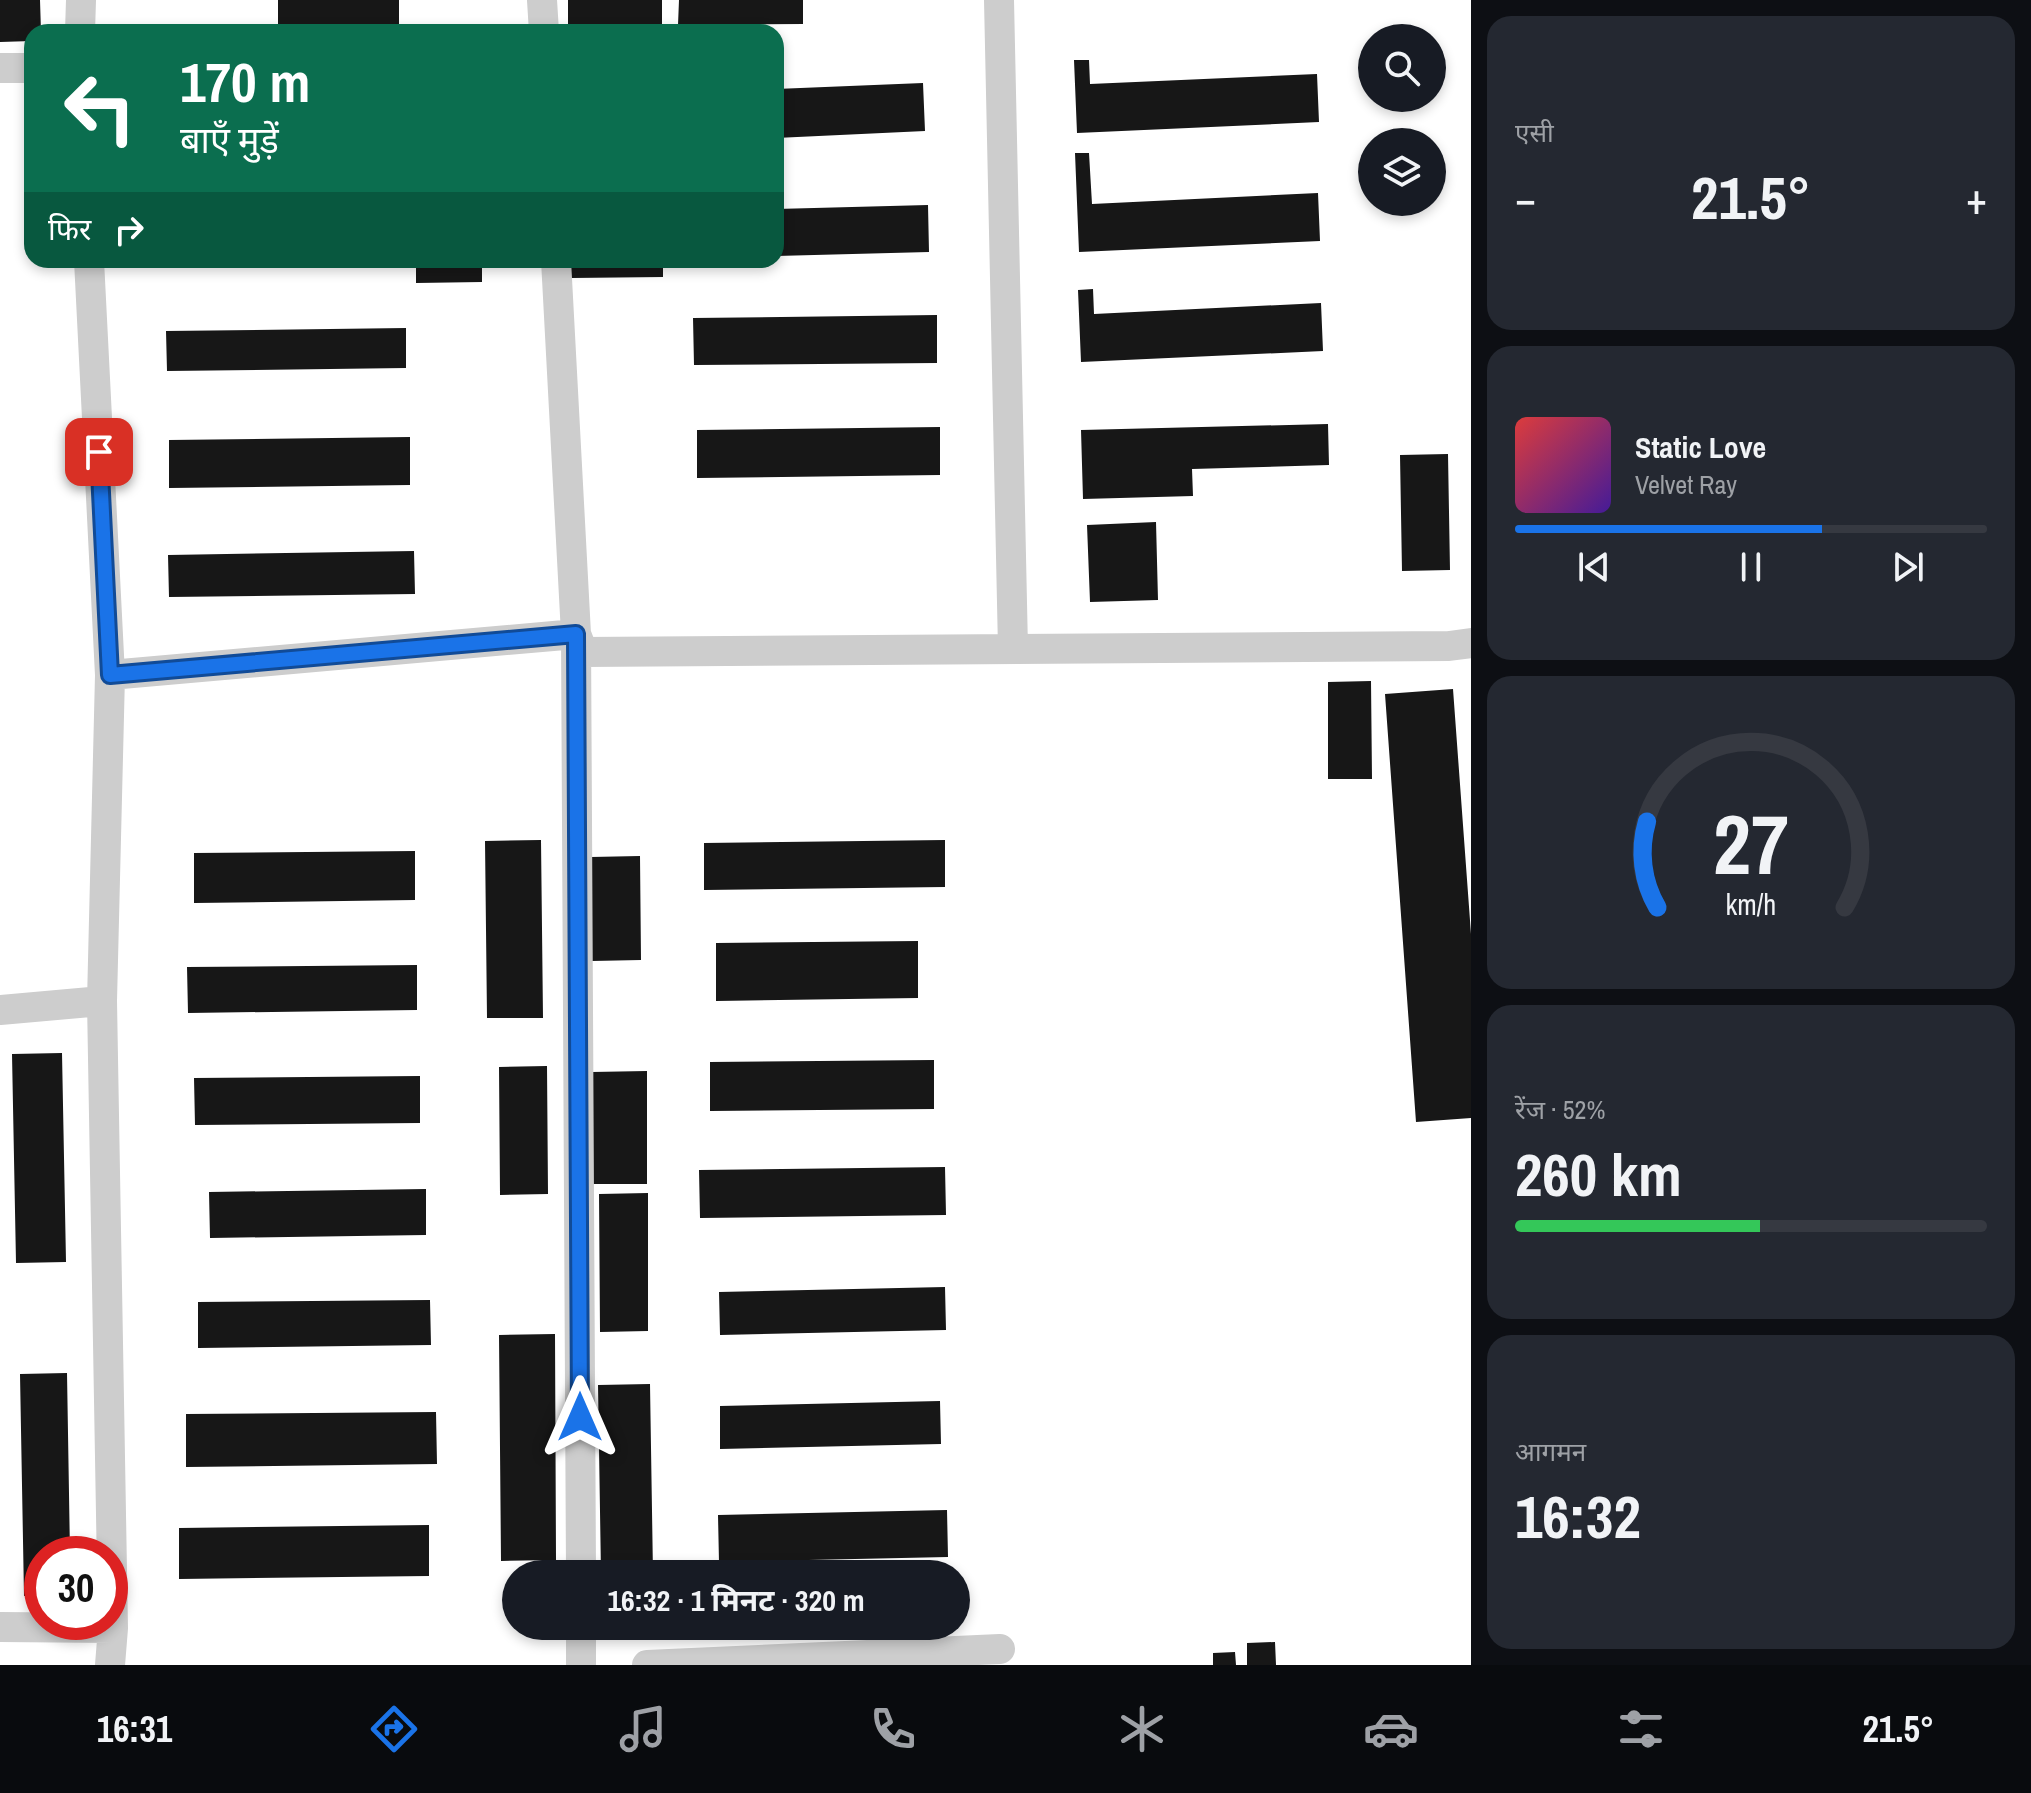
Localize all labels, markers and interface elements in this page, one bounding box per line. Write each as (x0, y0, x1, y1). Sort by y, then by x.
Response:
map controls (1358, 24, 1446, 216)
button: search (1358, 24, 1446, 112)
text: 170 m (180, 44, 310, 119)
icon: left (48, 56, 152, 160)
text: एसी (1515, 115, 1554, 150)
text: बाएँ मुड़ें (180, 116, 279, 164)
button: layers (1358, 128, 1446, 216)
text: 21.5° (1691, 157, 1811, 238)
text: − (1515, 168, 1536, 228)
text: + (1966, 168, 1987, 228)
icon: right (107, 208, 151, 252)
text: फिर (48, 209, 91, 249)
pin (65, 418, 133, 486)
text: Static Love (1635, 427, 1766, 467)
icon: arrive (77, 430, 121, 474)
text: Velvet Ray (1635, 467, 1737, 502)
icon: previous (1572, 545, 1616, 589)
icon: pause (1729, 545, 1773, 589)
icon: next (1886, 545, 1930, 589)
text: 27 (1713, 788, 1789, 900)
text: km/h (1726, 886, 1776, 925)
text: रेंज · 52% (1515, 1092, 1605, 1127)
text: 260 km (1515, 1134, 1682, 1215)
position arrow (538, 1375, 622, 1459)
text: आगमन (1515, 1434, 1586, 1469)
text: 16:32 (1515, 1476, 1641, 1557)
speed limit sign: 30 (24, 1536, 128, 1640)
text: 16:32 · 1 मिनट · 320 m (607, 1580, 865, 1620)
icon: directions (366, 1701, 422, 1757)
icon: music (615, 1701, 671, 1757)
icon: phone (865, 1701, 921, 1757)
icon: climate (1114, 1701, 1170, 1757)
icon: car (1363, 1701, 1419, 1757)
icon: filters (1613, 1701, 1669, 1757)
text: 16:31 (97, 1705, 172, 1753)
text: 21.5° (1862, 1705, 1934, 1753)

